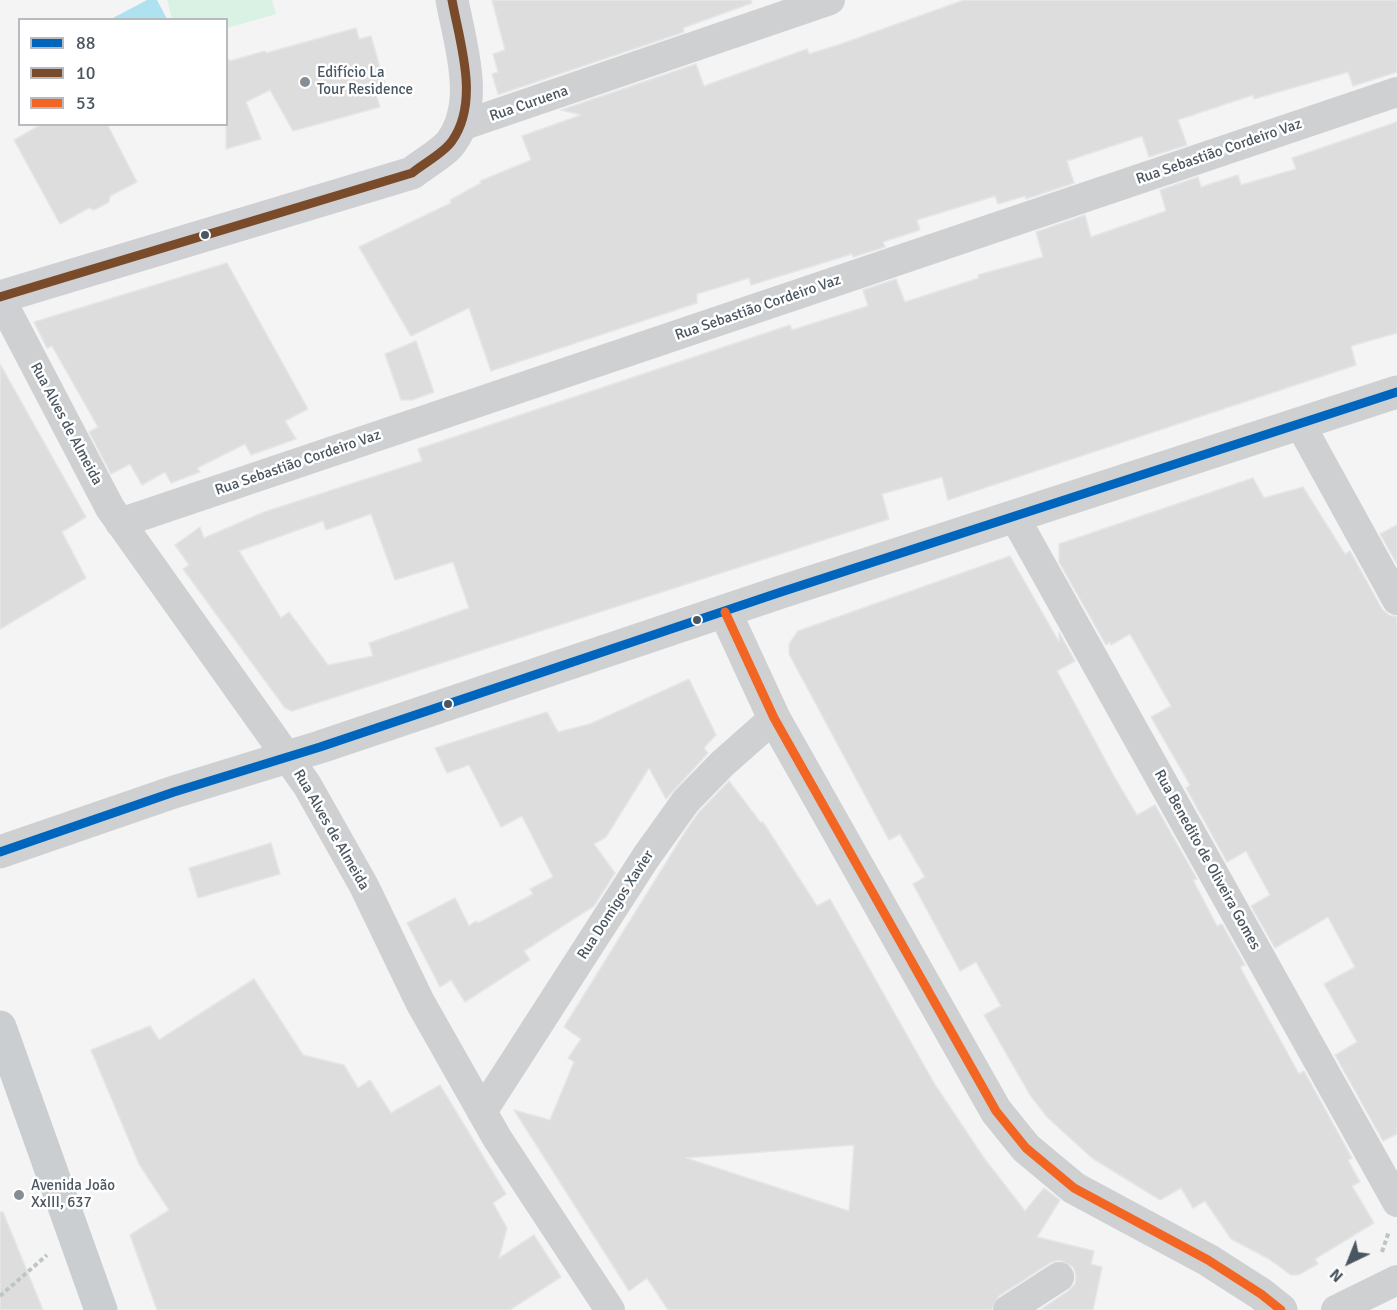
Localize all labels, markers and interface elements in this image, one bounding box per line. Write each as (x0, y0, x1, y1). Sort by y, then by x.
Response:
legend (18, 18, 228, 126)
text: 88 (76, 32, 95, 54)
text: 10 (76, 62, 95, 84)
place label: Edifício La Tour Residence (317, 64, 413, 99)
marker: Edifício La Tour Residence (298, 75, 312, 89)
street label: Rua Curuena (487, 82, 571, 126)
text: 53 (76, 92, 95, 114)
street label: Rua Sebastião Cordeiro Vaz (1134, 115, 1304, 189)
unlabelled marker (199, 229, 211, 241)
street label: Rua Sebastião Cordeiro Vaz (673, 271, 843, 345)
street label: Rua Alves de Almeida (26, 360, 106, 488)
street label: Rua Sebastião Cordeiro Vaz (213, 426, 383, 500)
unlabelled marker (691, 614, 703, 626)
unlabelled marker (442, 698, 454, 710)
street label: Rua Alves de Almeida (289, 766, 373, 894)
street label: Rua Benedito de Oliveira Gomes (1150, 767, 1264, 953)
street label: Rua Domigos Xavier (574, 847, 658, 963)
place label: Avenida João XxIII, 637 (31, 1177, 115, 1212)
marker: Avenida João XxIII, 637 (12, 1188, 26, 1202)
north arrow (1319, 1232, 1379, 1292)
text: N (1326, 1264, 1348, 1286)

